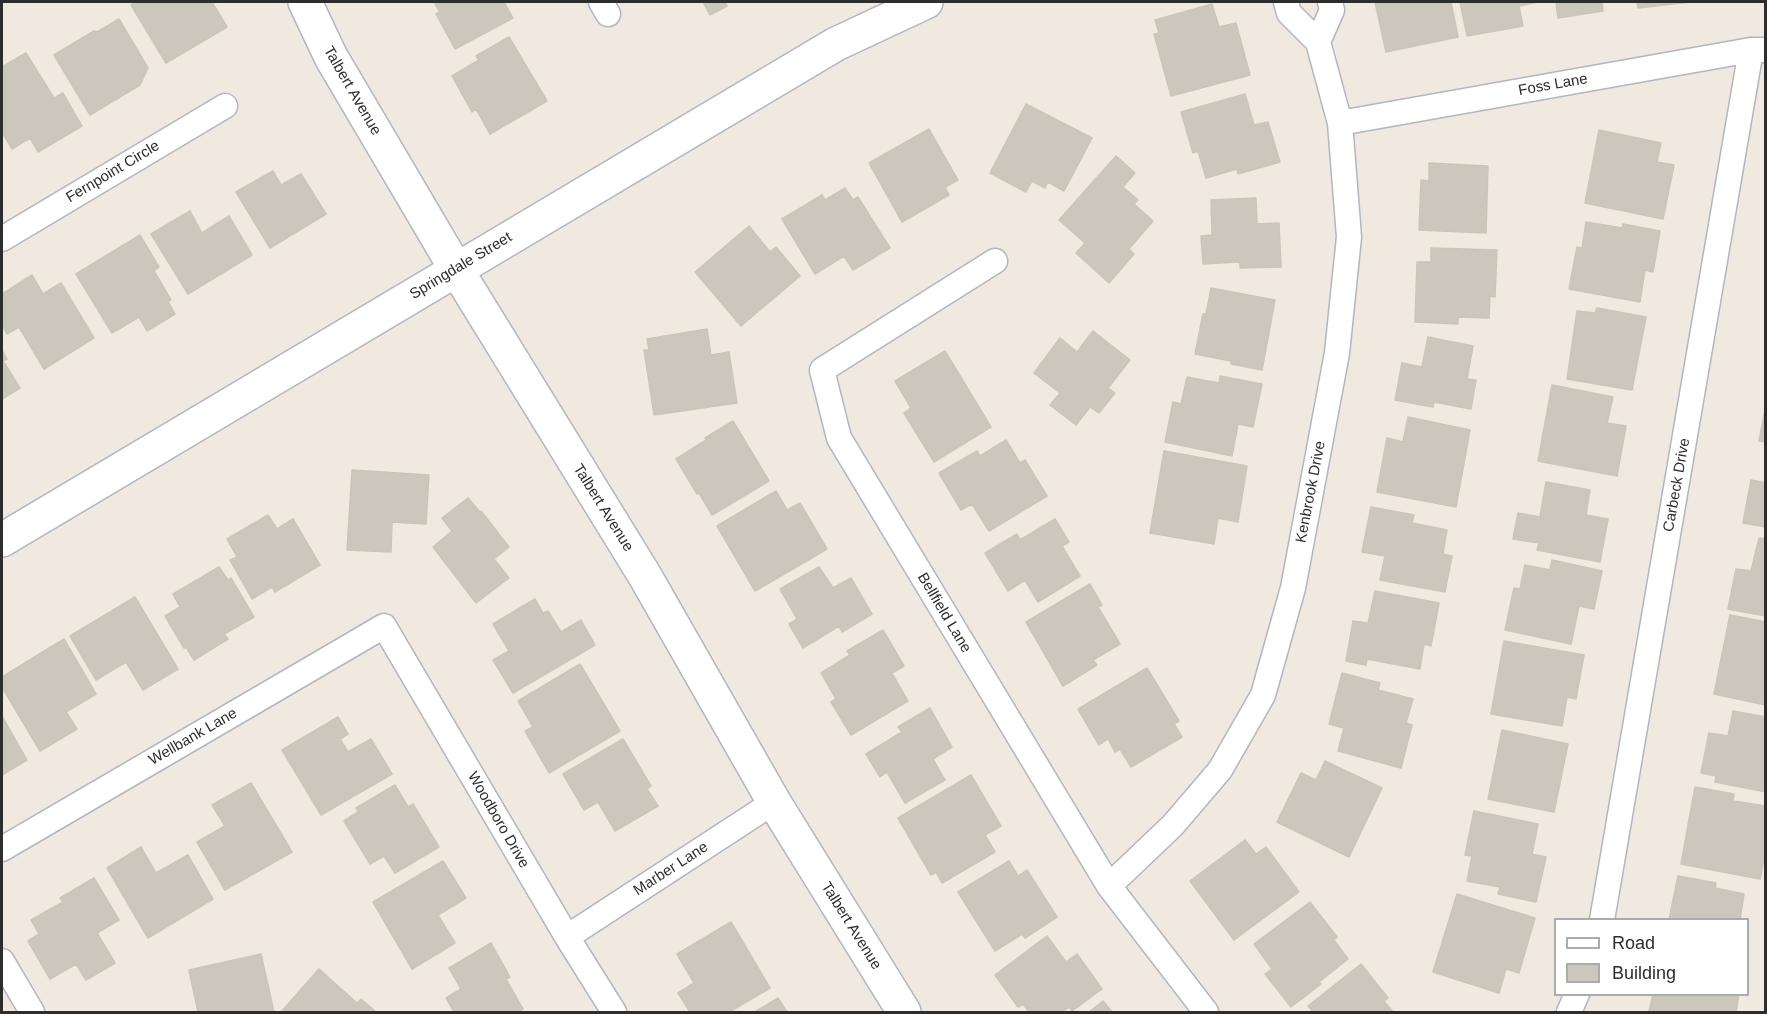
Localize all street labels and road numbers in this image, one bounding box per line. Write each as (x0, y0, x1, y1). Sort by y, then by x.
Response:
street label: Talbert Avenue (319, 43, 385, 139)
street label: Foss Lane (1517, 70, 1589, 100)
street label: Fernpoint Circle (63, 137, 163, 207)
street label: Springdale Street (407, 228, 515, 304)
street label: Carbeck Drive (1660, 437, 1694, 533)
street label: Kenbrook Drive (1292, 440, 1330, 544)
street label: Talbert Avenue (569, 461, 637, 555)
street label: Bellfield Lane (913, 570, 975, 656)
street label: Wellbank Lane (146, 704, 240, 770)
street label: Woodboro Drive (463, 769, 533, 871)
street label: Marber Lane (630, 838, 712, 900)
street label: Talbert Avenue (817, 879, 885, 973)

